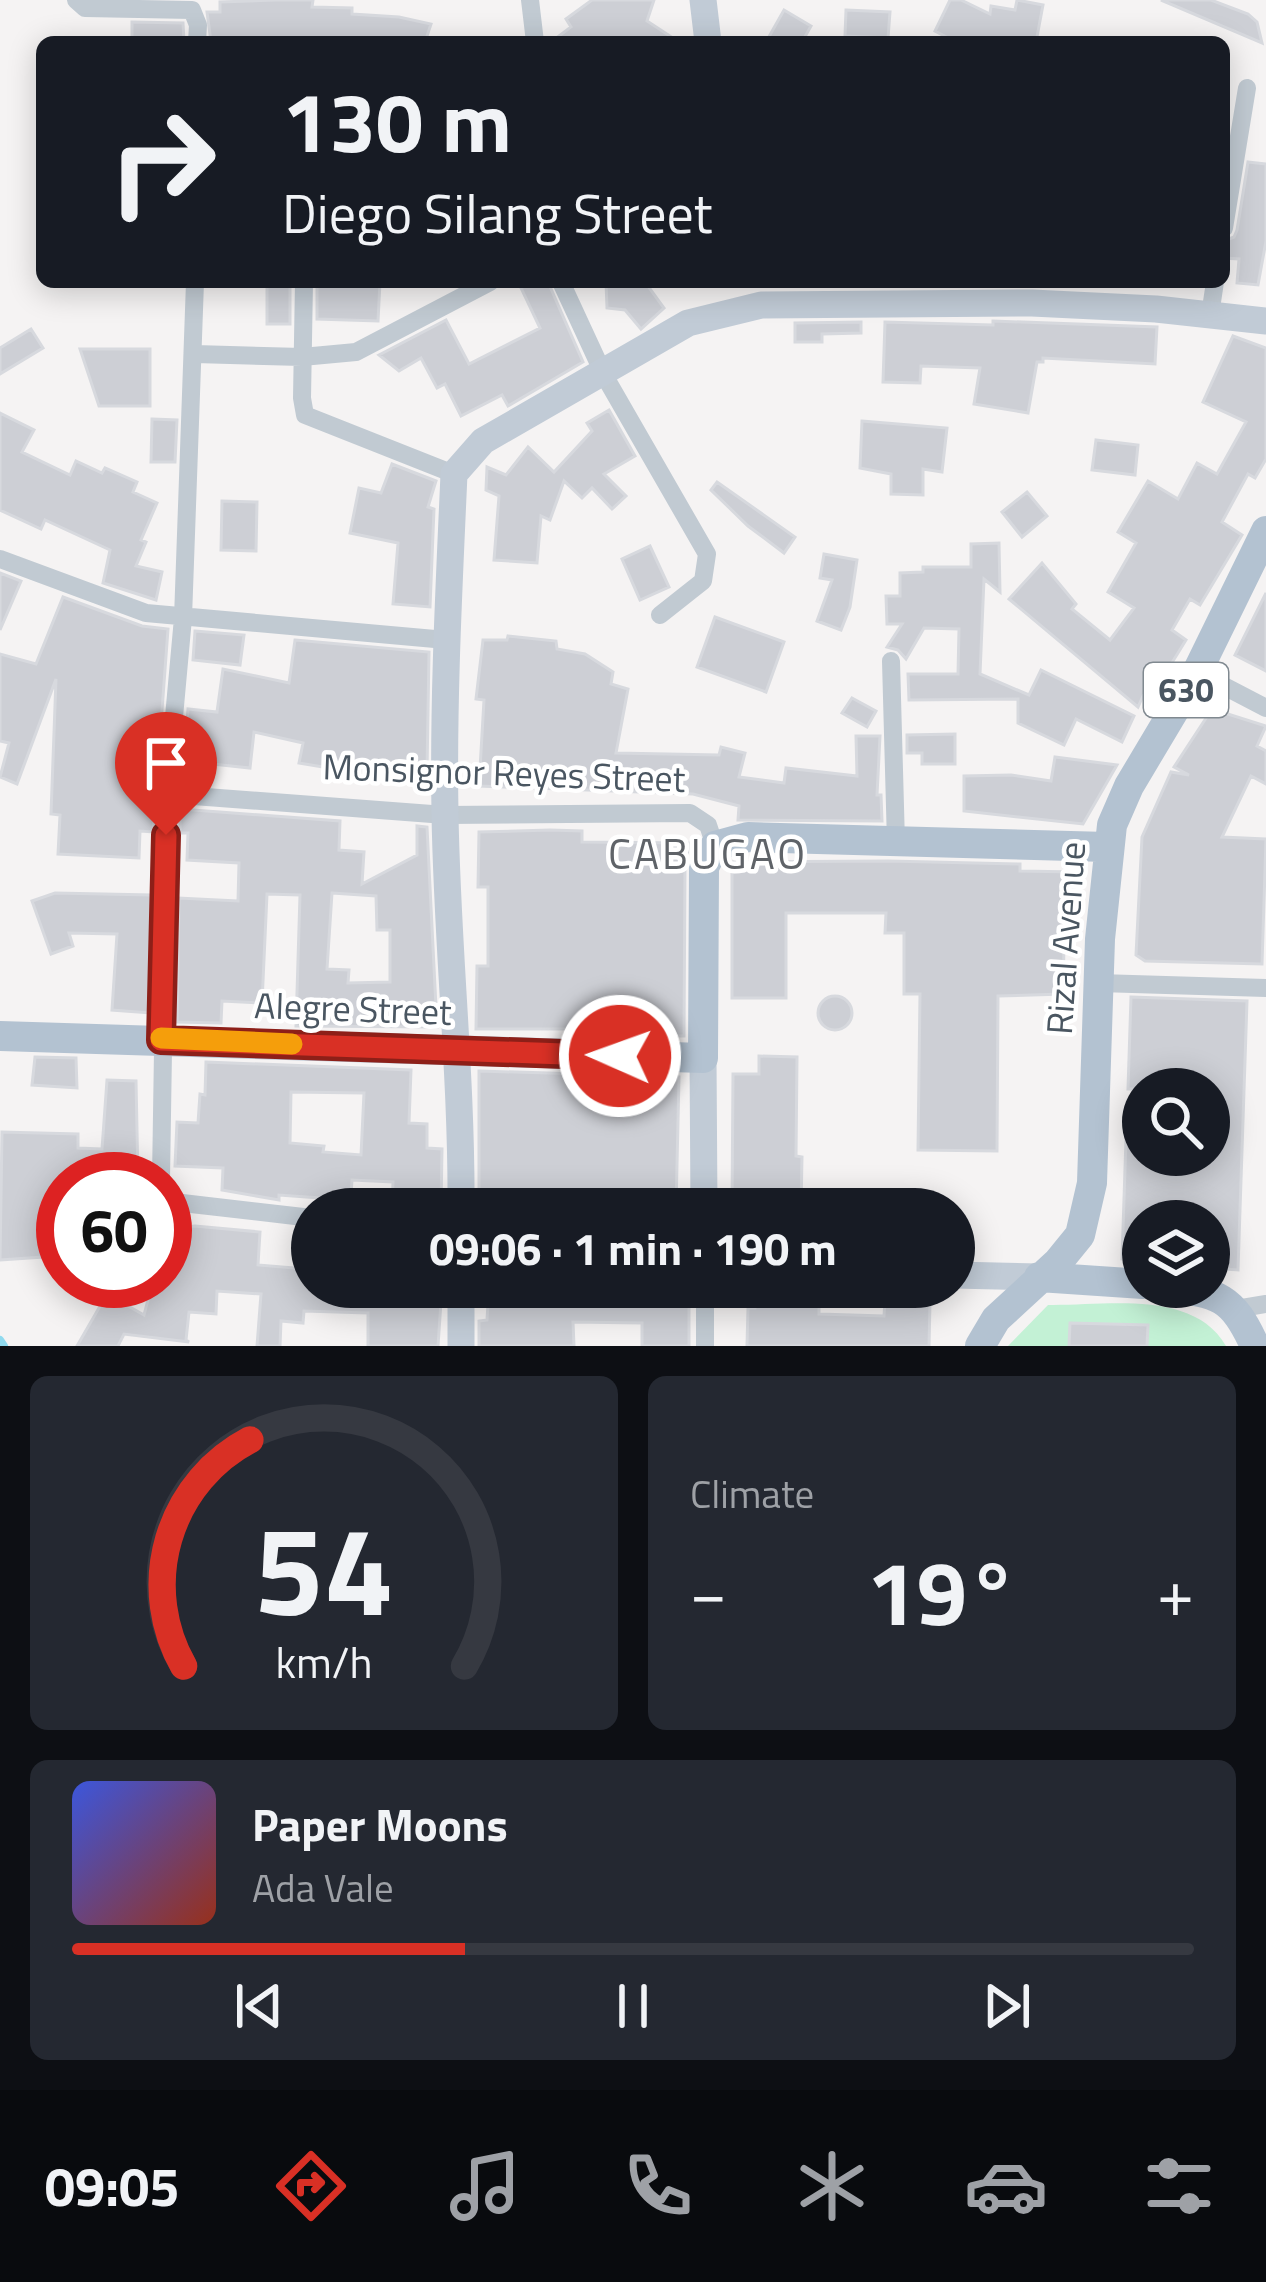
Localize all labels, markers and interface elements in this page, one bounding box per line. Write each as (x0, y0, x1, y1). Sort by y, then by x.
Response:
text: 130 m (282, 57, 512, 185)
icon: right (84, 84, 240, 240)
text: Diego Silang Street (282, 172, 713, 254)
road number: 630 (1144, 663, 1228, 717)
pin (115, 712, 217, 835)
icon: arrive (133, 730, 199, 796)
street label: Monsignor Reyes Street (322, 738, 687, 806)
district label: CABUGAO (608, 821, 808, 885)
street label: Rizal Avenue (1031, 840, 1099, 1036)
street label: Alegre Street (253, 977, 453, 1039)
position arrow (557, 993, 683, 1119)
map controls (1122, 1068, 1230, 1308)
button: search (1122, 1068, 1230, 1176)
speed limit sign: 60 (36, 1152, 192, 1308)
button: layers (1122, 1200, 1230, 1308)
text: 09:06 · 1 min · 190 m (429, 1214, 837, 1282)
text: Climate (690, 1464, 814, 1523)
text: 54 (254, 1474, 394, 1663)
text: 19° (866, 1523, 1018, 1660)
text: − (690, 1541, 727, 1642)
text: + (1157, 1541, 1194, 1642)
text: km/h (275, 1629, 373, 1695)
text: Paper Moons (252, 1790, 508, 1858)
text: Ada Vale (252, 1858, 394, 1917)
icon: previous (226, 1973, 292, 2039)
icon: pause (600, 1973, 666, 2039)
icon: next (974, 1973, 1040, 2039)
icon: directions (269, 2144, 353, 2228)
icon: music (443, 2144, 527, 2228)
icon: phone (616, 2144, 700, 2228)
icon: climate (790, 2144, 874, 2228)
icon: car (964, 2144, 1048, 2228)
icon: filters (1137, 2144, 1221, 2228)
text: 09:05 (45, 2145, 180, 2227)

